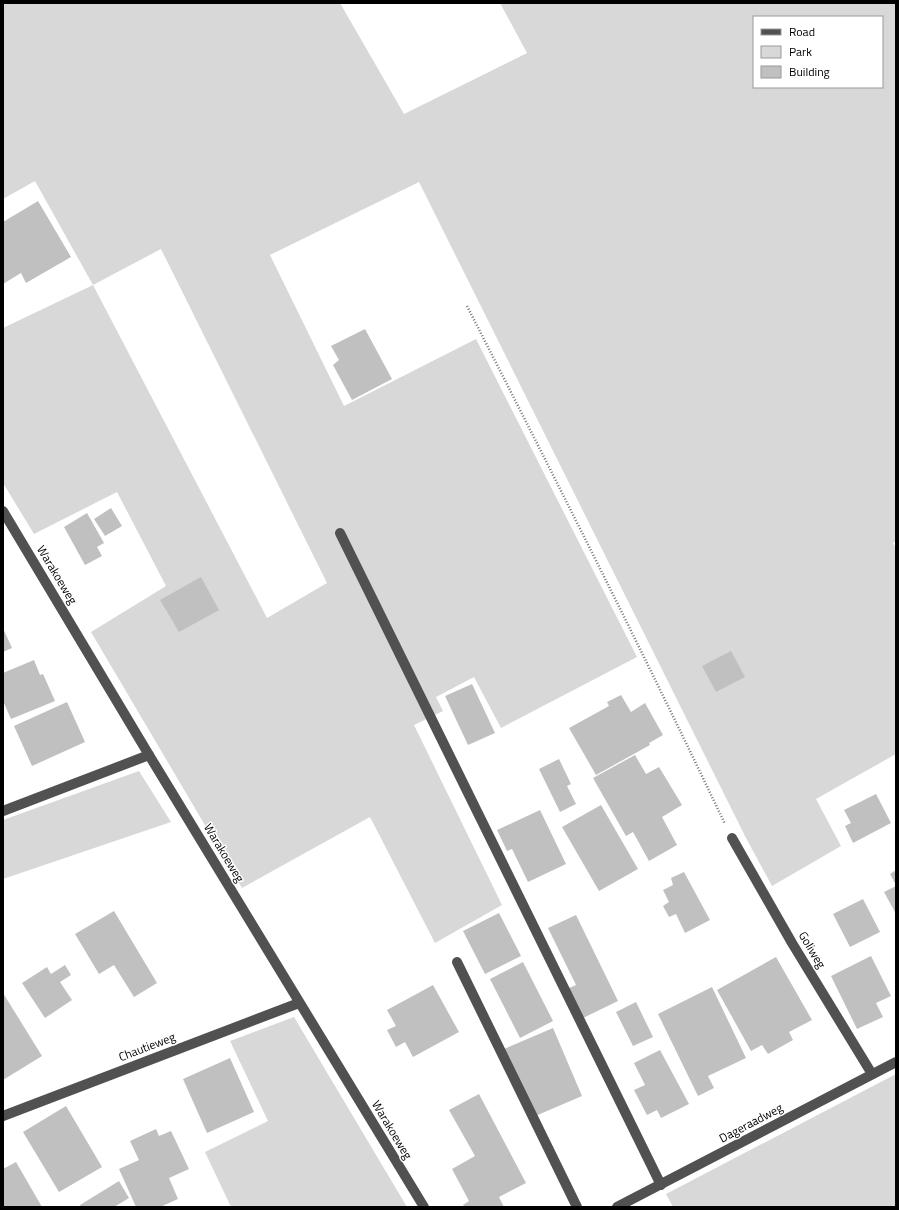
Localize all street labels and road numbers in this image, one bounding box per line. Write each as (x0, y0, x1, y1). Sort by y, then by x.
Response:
street label: Warakoeweg (32, 542, 83, 608)
street label: Warakoeweg (199, 820, 250, 886)
street label: Goliweg (794, 928, 831, 972)
street label: Chautieweg (116, 1027, 178, 1066)
street label: Warakoeweg (367, 1097, 418, 1163)
street label: Dageraadweg (715, 1098, 786, 1147)

